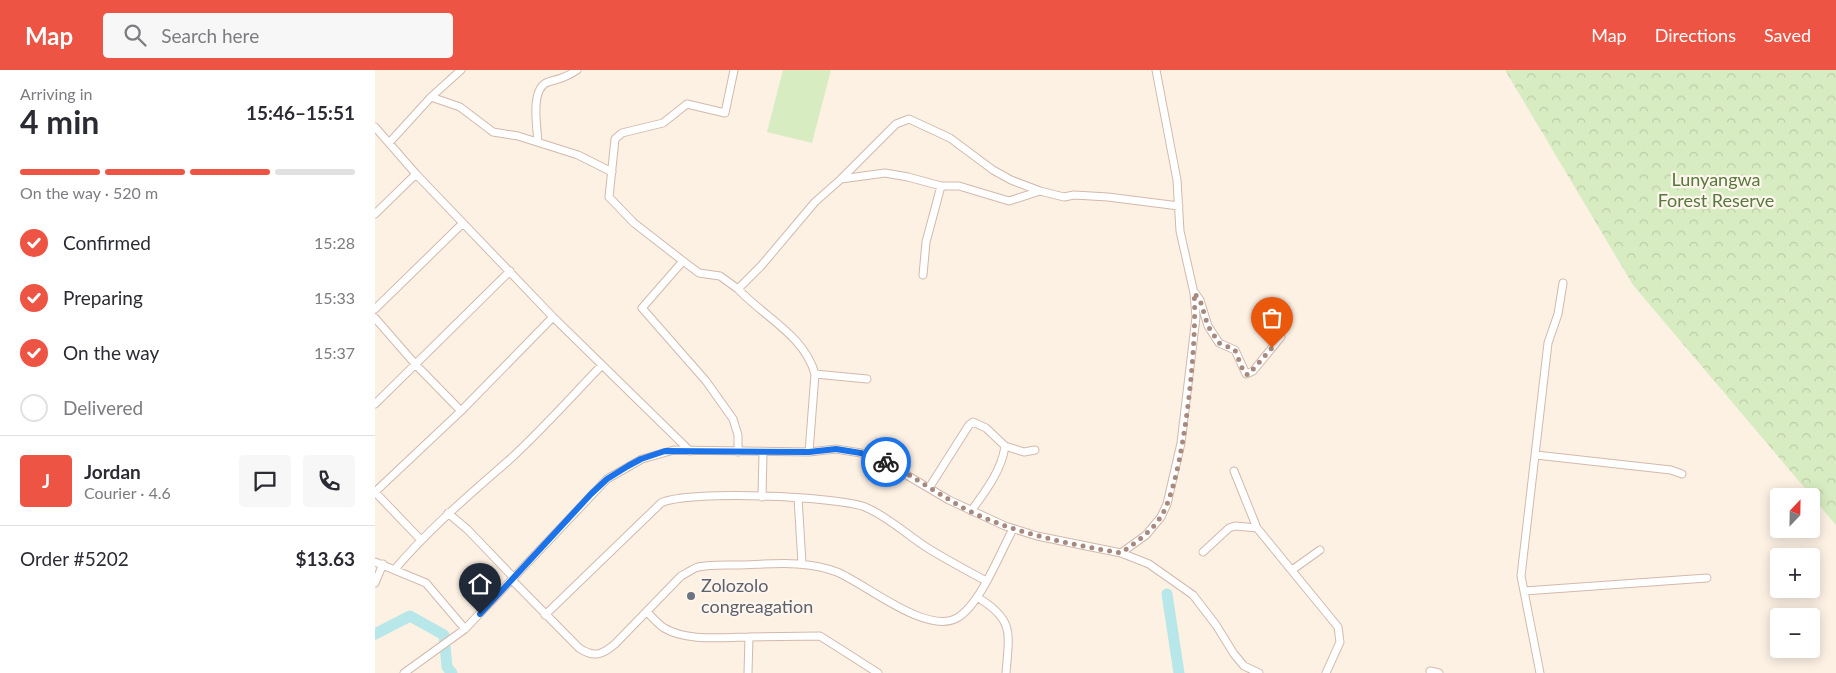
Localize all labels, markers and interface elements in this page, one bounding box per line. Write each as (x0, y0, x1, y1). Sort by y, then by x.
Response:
search box (103, 13, 453, 58)
text: Map (25, 21, 73, 50)
icon: search (121, 21, 149, 49)
text: Search here (161, 24, 259, 47)
text: Map (1591, 24, 1627, 46)
text: Directions (1655, 24, 1736, 46)
text: Saved (1764, 24, 1811, 46)
text: Arriving in (20, 84, 93, 103)
text: 15:46–15:51 (246, 101, 355, 124)
text: 4 min (20, 102, 99, 141)
park label: Lunyangwa Forest Reserve (1658, 168, 1774, 211)
text: On the way · 520 m (20, 183, 158, 202)
icon: check (20, 229, 48, 257)
text: Confirmed (63, 231, 151, 254)
text: 15:28 (314, 233, 355, 252)
icon: check (20, 284, 48, 312)
text: Preparing (63, 286, 143, 309)
text: 15:33 (314, 288, 355, 307)
pin (1251, 297, 1293, 348)
icon: bag (1258, 304, 1286, 332)
icon: check (20, 339, 48, 367)
text: On the way (63, 341, 159, 364)
text: 15:37 (314, 343, 355, 362)
text: Delivered (63, 396, 143, 419)
courier (861, 437, 911, 487)
icon: bike (872, 448, 900, 476)
button: chat (239, 455, 291, 507)
button: phone (303, 455, 355, 507)
text: Jordan (84, 460, 141, 483)
text: J (42, 469, 50, 492)
text: Courier · 4.6 (84, 483, 171, 502)
north arrow (1770, 488, 1820, 538)
map controls (1770, 488, 1820, 658)
text: Order #5202 (20, 547, 129, 570)
text: $13.63 (295, 547, 355, 570)
button: + (1770, 548, 1820, 598)
pin (459, 563, 501, 614)
icon: home (466, 570, 494, 598)
place label: Zolozolo congreagation (701, 574, 813, 617)
marker: Zolozolo congreagation (685, 590, 697, 602)
button: − (1770, 608, 1820, 658)

